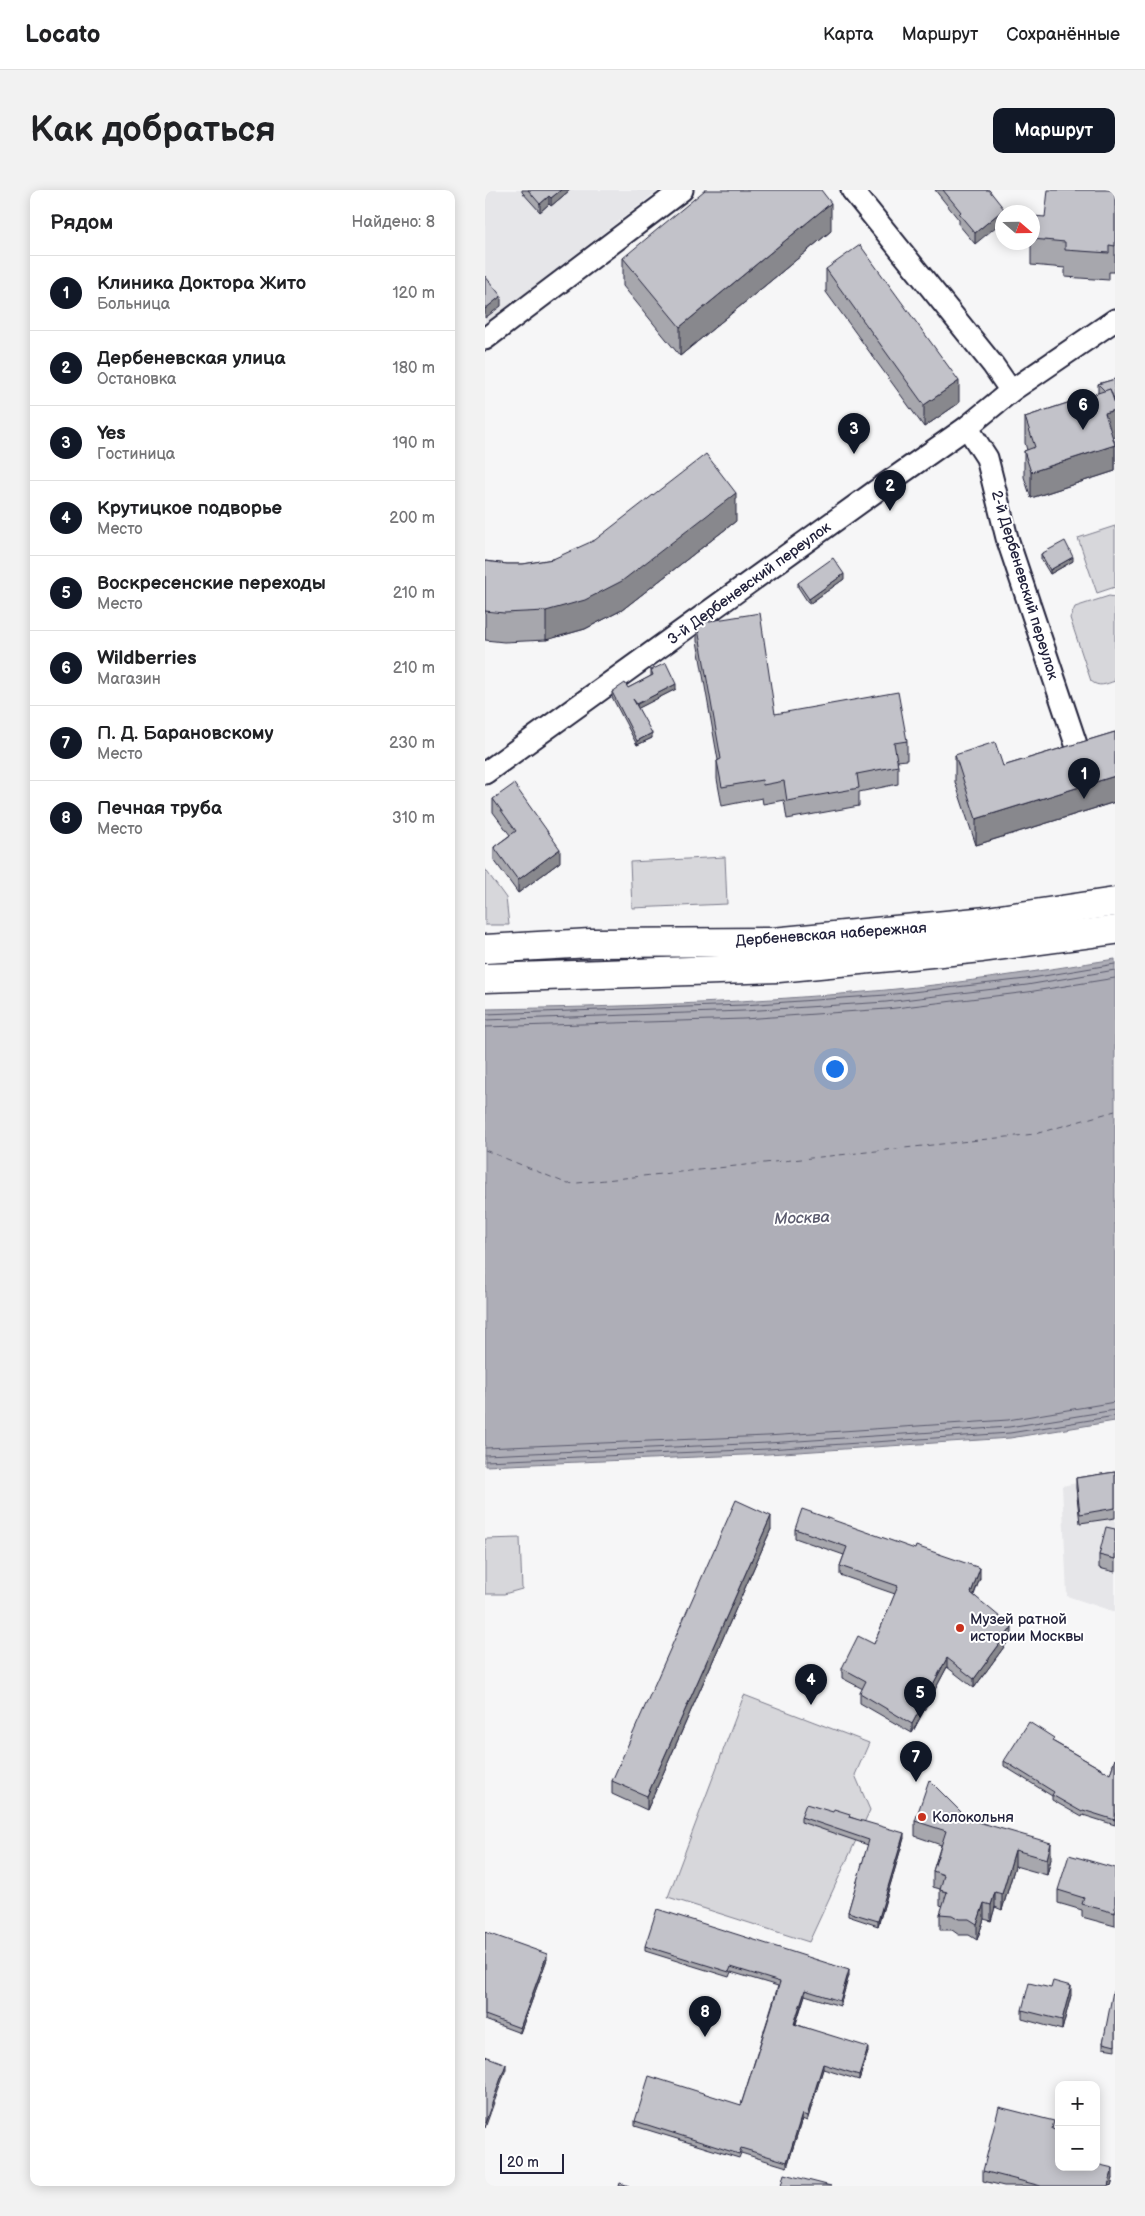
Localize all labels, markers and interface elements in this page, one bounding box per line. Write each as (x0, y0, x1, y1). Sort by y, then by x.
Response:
text: Locato (25, 20, 100, 49)
text: Карта (823, 24, 874, 45)
text: Маршрут (902, 24, 978, 45)
text: Сохранённые (1006, 24, 1120, 45)
button: Маршрут (993, 108, 1115, 153)
text: Как добраться (30, 109, 276, 152)
north arrow (995, 205, 1040, 250)
text: Рядом (50, 210, 113, 235)
text: Найдено: 8 (352, 213, 435, 232)
text: Клиника Доктора Жито (97, 272, 306, 295)
text: 1 (63, 284, 69, 303)
text: 120 m (392, 284, 435, 303)
text: Больница (97, 295, 170, 314)
text: Дербеневская улица (97, 347, 286, 370)
text: 2 (61, 359, 71, 378)
text: 180 m (393, 359, 435, 378)
text: Остановка (97, 370, 176, 389)
pin: 6 (1067, 389, 1099, 430)
pin: 3 (838, 413, 870, 454)
text: Yes (97, 422, 126, 445)
text: 3 (61, 434, 71, 453)
text: 190 m (393, 434, 435, 453)
text: Гостиница (97, 445, 175, 464)
pin: 2 (874, 470, 906, 511)
street label: 2-й Дербеневский переулок (987, 488, 1062, 682)
text: Крутицкое подворье (97, 497, 282, 520)
text: 4 (61, 509, 71, 528)
text: 200 m (389, 509, 435, 528)
street label: 3-й Дербеневский переулок (664, 518, 835, 649)
text: Место (97, 520, 143, 539)
text: Воскресенские переходы (97, 572, 326, 595)
text: 5 (61, 584, 71, 603)
text: 210 m (393, 584, 435, 603)
text: Место (97, 595, 143, 614)
text: Wildberries (97, 647, 197, 670)
text: 6 (61, 659, 71, 678)
text: 210 m (393, 659, 435, 678)
text: Магазин (97, 670, 161, 689)
text: П. Д. Барановскому (97, 722, 274, 745)
text: 7 (62, 734, 70, 753)
text: 230 m (389, 734, 435, 753)
text: Место (97, 745, 143, 764)
pin: 1 (1068, 758, 1100, 799)
text: Печная труба (97, 797, 222, 820)
text: 8 (61, 809, 71, 828)
text: 310 m (392, 809, 435, 828)
text: Место (97, 820, 143, 839)
street label: Дербеневская набережная (735, 918, 927, 951)
your location (822, 1056, 848, 1082)
water label: Москва (774, 1208, 830, 1229)
place label: Музей ратной истории Москвы (970, 1610, 1084, 1646)
marker: Музей ратной истории Москвы (954, 1622, 966, 1634)
pin: 4 (795, 1664, 827, 1705)
pin: 5 (904, 1677, 936, 1718)
pin: 7 (900, 1741, 932, 1782)
place label: Колокольня (932, 1808, 1014, 1827)
marker: Колокольня (916, 1811, 928, 1823)
pin: 8 (689, 1996, 721, 2037)
map controls (1055, 2081, 1100, 2171)
button: + (1055, 2081, 1100, 2126)
button: − (1055, 2126, 1100, 2171)
scale bar (500, 2151, 564, 2174)
text: 20 m (507, 2154, 539, 2171)

